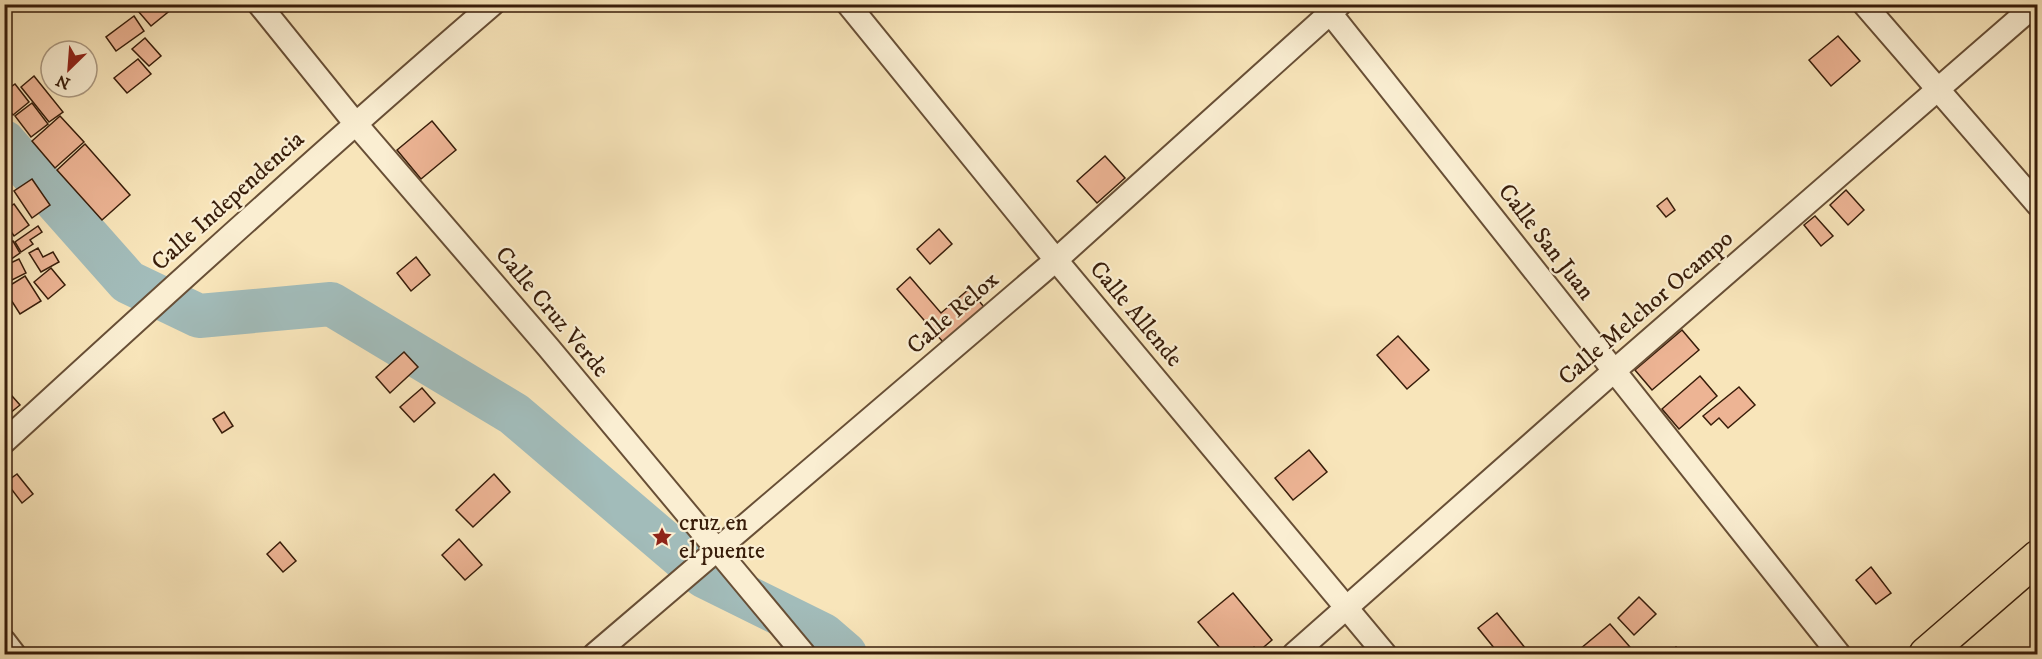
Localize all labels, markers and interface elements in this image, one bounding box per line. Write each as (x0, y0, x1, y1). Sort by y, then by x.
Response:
north arrow (39, 39, 99, 99)
text: N (53, 70, 73, 94)
street label: Calle Independencia (145, 124, 311, 278)
street label: Calle San Juan (1491, 178, 1601, 307)
street label: Calle Melchor Ocampo (1552, 224, 1740, 392)
street label: Calle Cruz Verde (488, 240, 616, 384)
street label: Calle Allende (1083, 255, 1189, 373)
street label: Calle Relox (901, 265, 1005, 361)
place label: cruz en el puente (679, 508, 765, 566)
place icon: cruz en el puente (650, 525, 674, 549)

